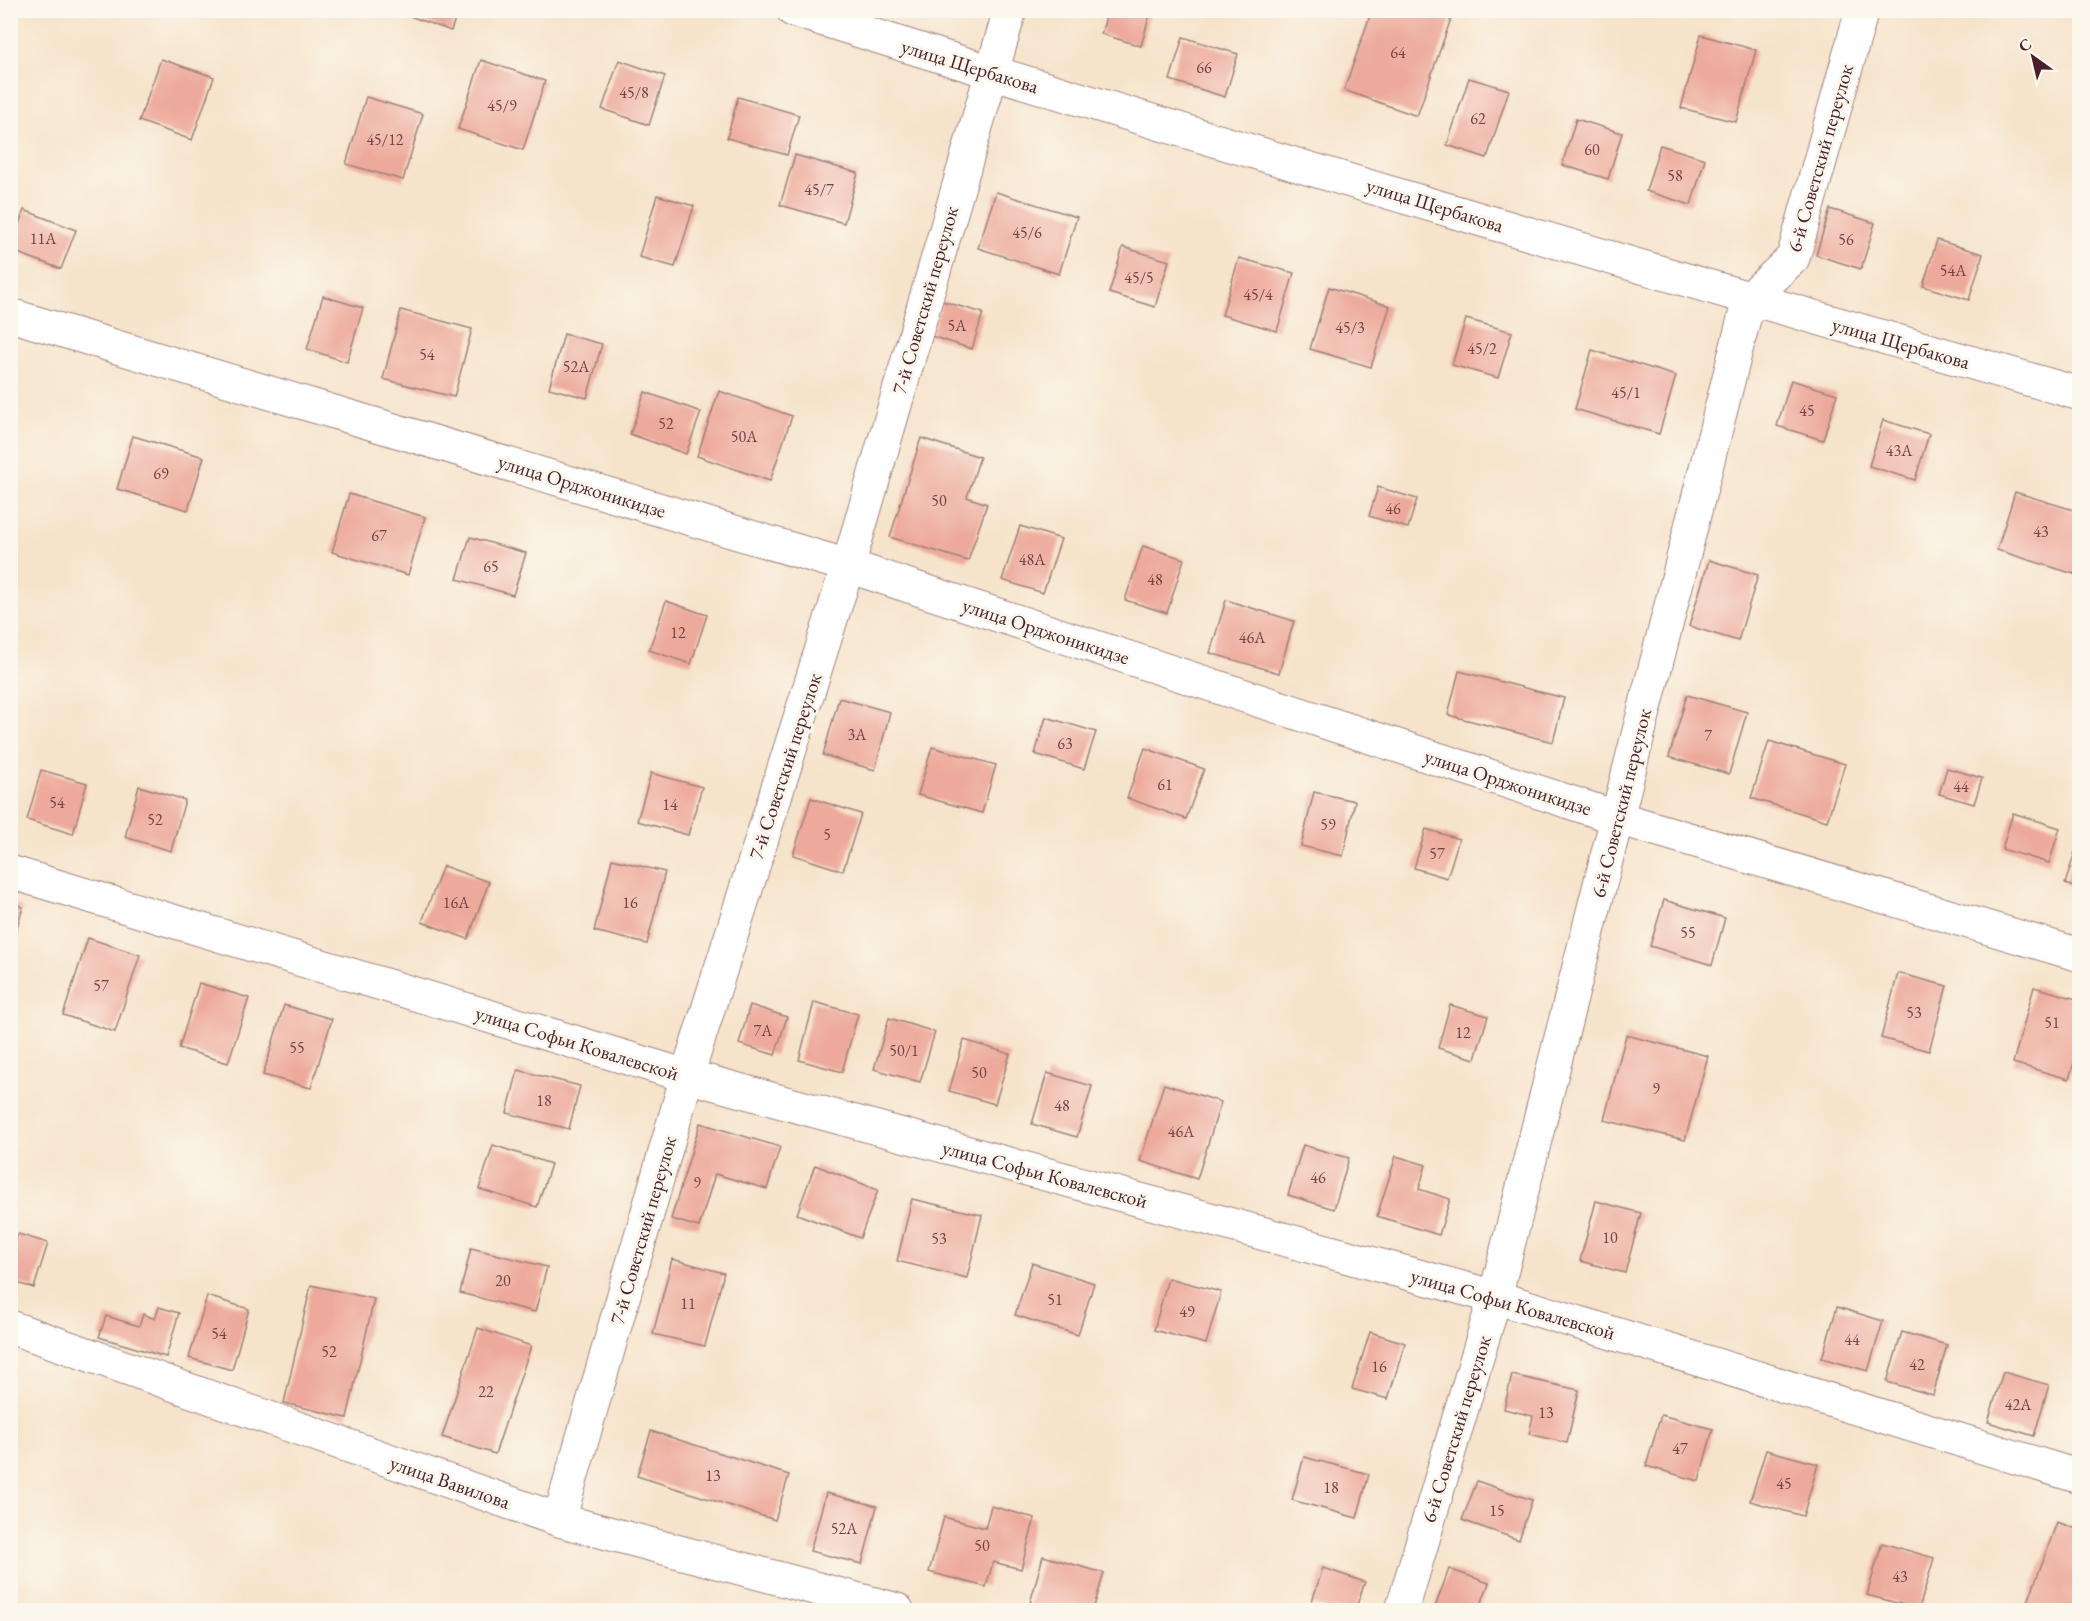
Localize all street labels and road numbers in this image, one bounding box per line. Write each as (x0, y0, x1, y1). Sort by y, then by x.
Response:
street label: улица Щербакова (898, 33, 1042, 99)
street label: 6-й Советский переулок (1781, 61, 1859, 255)
street label: улица Щербакова (1363, 172, 1507, 238)
street label: 7-й Советский переулок (886, 203, 964, 397)
street label: улица Щербакова (1829, 311, 1973, 375)
street label: улица Орджоникидзе (495, 448, 669, 524)
street label: улица Орджоникидзе (959, 592, 1133, 670)
street label: 7-й Советский переулок (743, 669, 827, 862)
street label: 6-й Советский переулок (1585, 705, 1657, 900)
street label: улица Орджоникидзе (1421, 743, 1595, 821)
street label: улица Софьи Ковалевской (472, 1000, 682, 1086)
street label: 7-й Советский переулок (604, 1133, 682, 1327)
street label: улица Софьи Ковалевской (940, 1134, 1151, 1214)
street label: улица Софьи Ковалевской (1408, 1262, 1619, 1346)
street label: 6-й Советский переулок (1415, 1332, 1497, 1526)
street label: улица Вавилова (386, 1449, 514, 1515)

